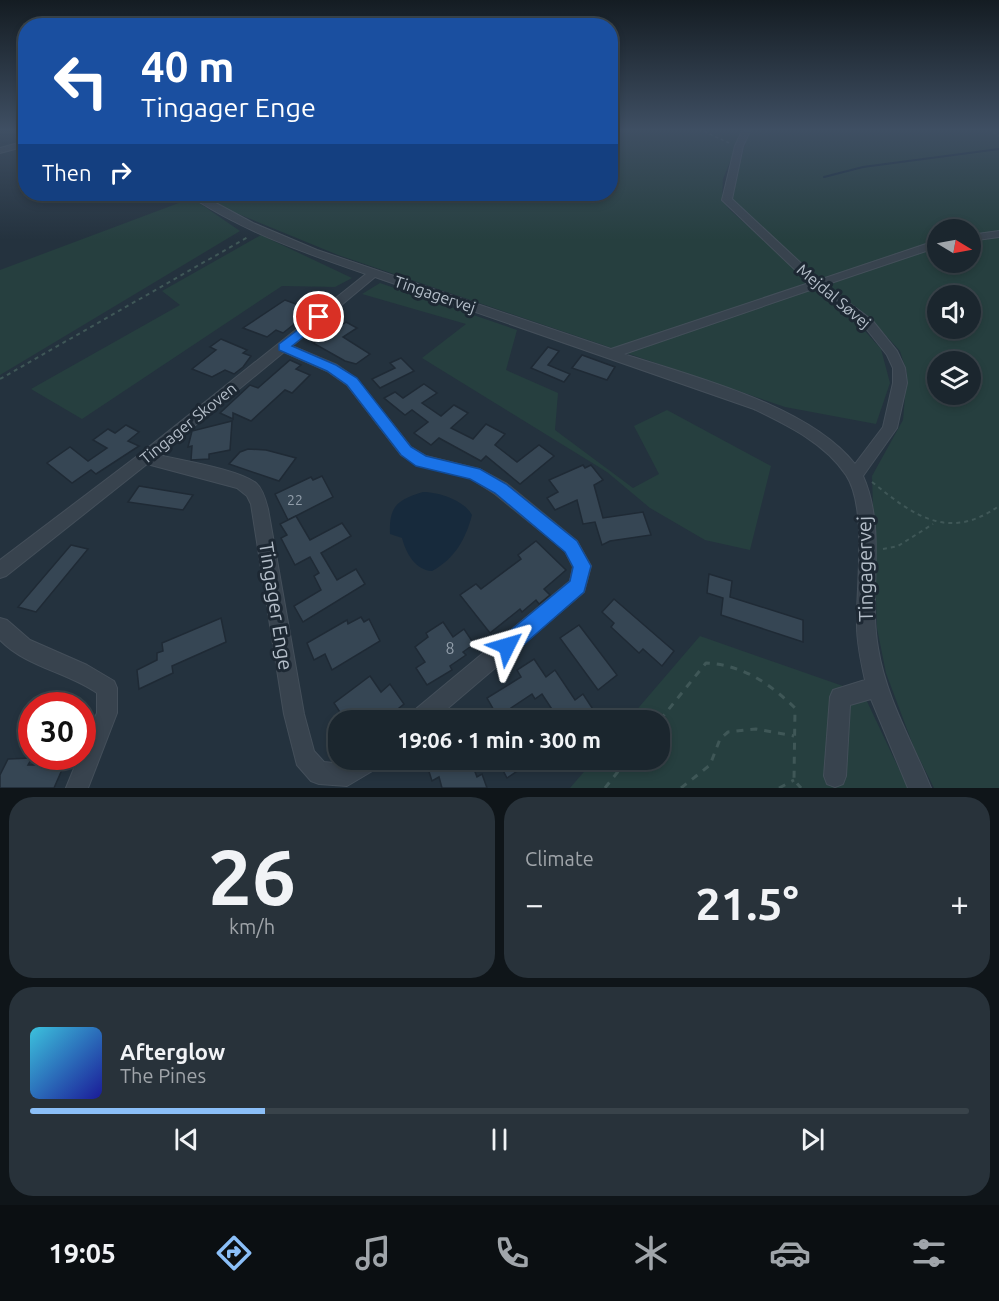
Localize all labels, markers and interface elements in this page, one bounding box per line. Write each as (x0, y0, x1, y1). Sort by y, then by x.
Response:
icon: left (42, 42, 120, 120)
text: 40 m (141, 43, 235, 90)
text: Tingager Enge (141, 92, 316, 122)
icon: right (104, 156, 137, 189)
text: Then (42, 160, 92, 185)
north arrow (927, 219, 981, 273)
map controls (927, 219, 981, 405)
street label: Mejdal Søvej (794, 260, 874, 332)
street label: Tingagervej (392, 272, 478, 316)
button: sound (927, 285, 981, 339)
pin (293, 291, 344, 342)
icon: arrive (302, 300, 335, 333)
button: layers (927, 351, 981, 405)
street label: Tingager Skoven (136, 379, 240, 467)
house number: 22 (287, 492, 303, 508)
street label: Tingagervej (852, 516, 877, 622)
street label: Tingager Enge (255, 540, 298, 672)
position arrow (475, 614, 539, 678)
house number: 8 (445, 639, 455, 657)
speed limit sign: 30 (18, 692, 96, 770)
text: 19:06 · 1 min · 300 m (397, 727, 601, 752)
text: 26 (208, 832, 296, 920)
text: Climate (525, 847, 594, 870)
text: 21.5° (695, 878, 799, 929)
text: − (525, 885, 544, 922)
text: + (950, 885, 969, 922)
text: km/h (229, 915, 275, 938)
text: Afterglow (120, 1039, 225, 1064)
text: The Pines (120, 1064, 206, 1087)
icon: previous (170, 1123, 203, 1156)
icon: pause (483, 1123, 516, 1156)
icon: next (796, 1123, 829, 1156)
icon: directions (213, 1232, 255, 1274)
icon: music (352, 1232, 394, 1274)
icon: phone (491, 1232, 533, 1274)
icon: climate (630, 1232, 672, 1274)
icon: car (769, 1232, 811, 1274)
icon: filters (908, 1232, 950, 1274)
text: 19:05 (49, 1238, 116, 1268)

